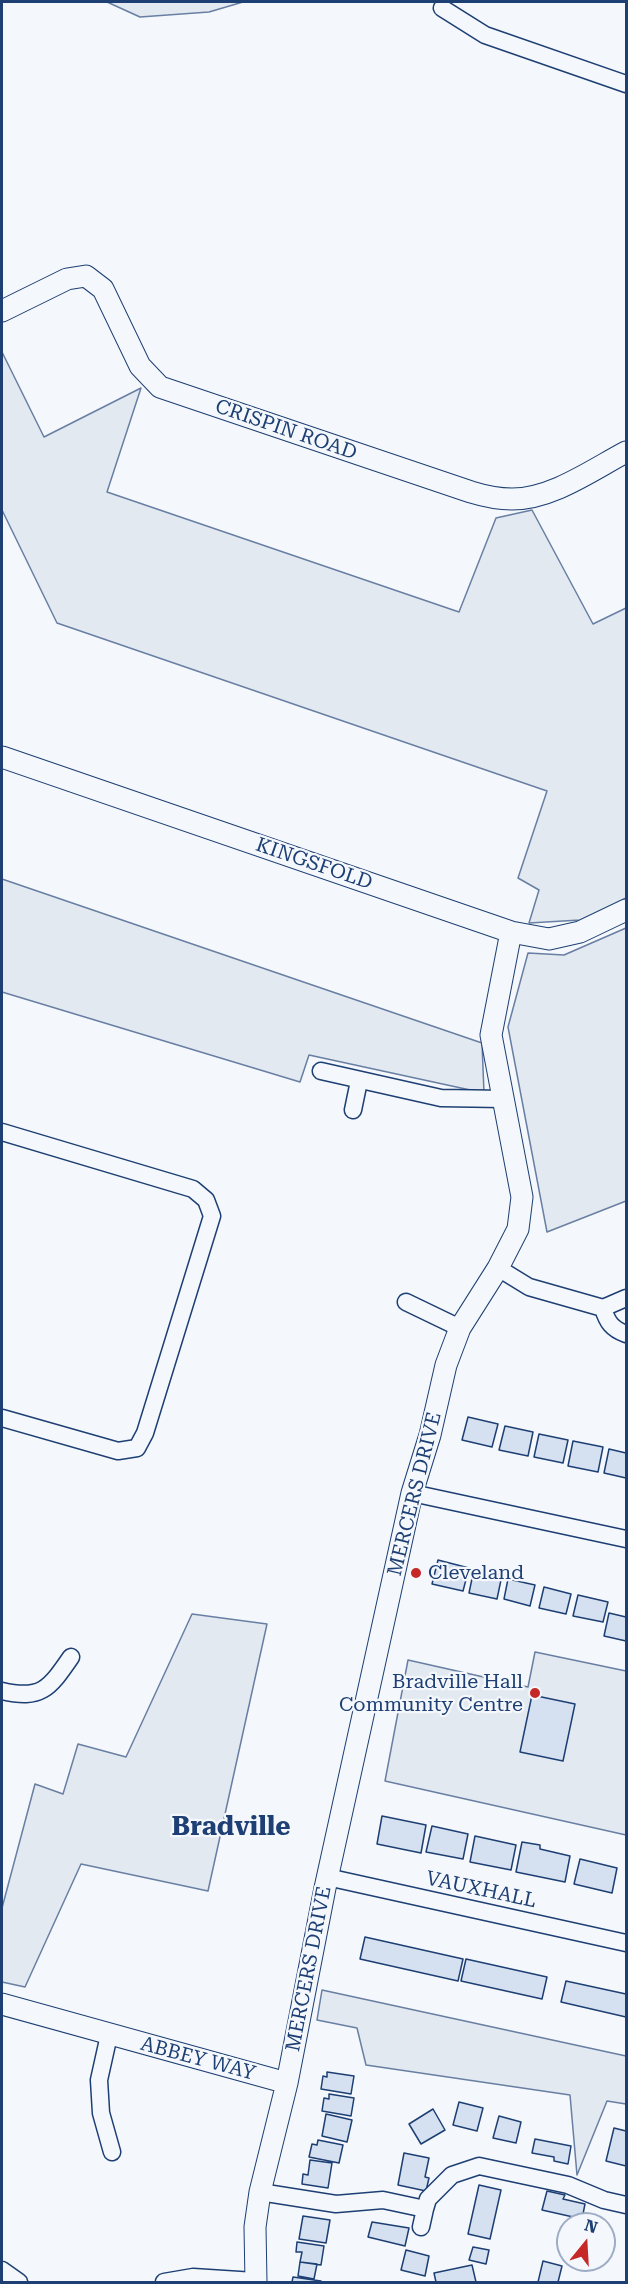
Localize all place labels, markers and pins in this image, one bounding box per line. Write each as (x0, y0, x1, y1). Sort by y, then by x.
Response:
place label: Cleveland (428, 1561, 524, 1585)
marker: Cleveland (409, 1566, 423, 1580)
place label: Bradville Hall Community Centre (339, 1670, 523, 1717)
marker: Bradville Hall Community Centre (528, 1686, 542, 1700)

